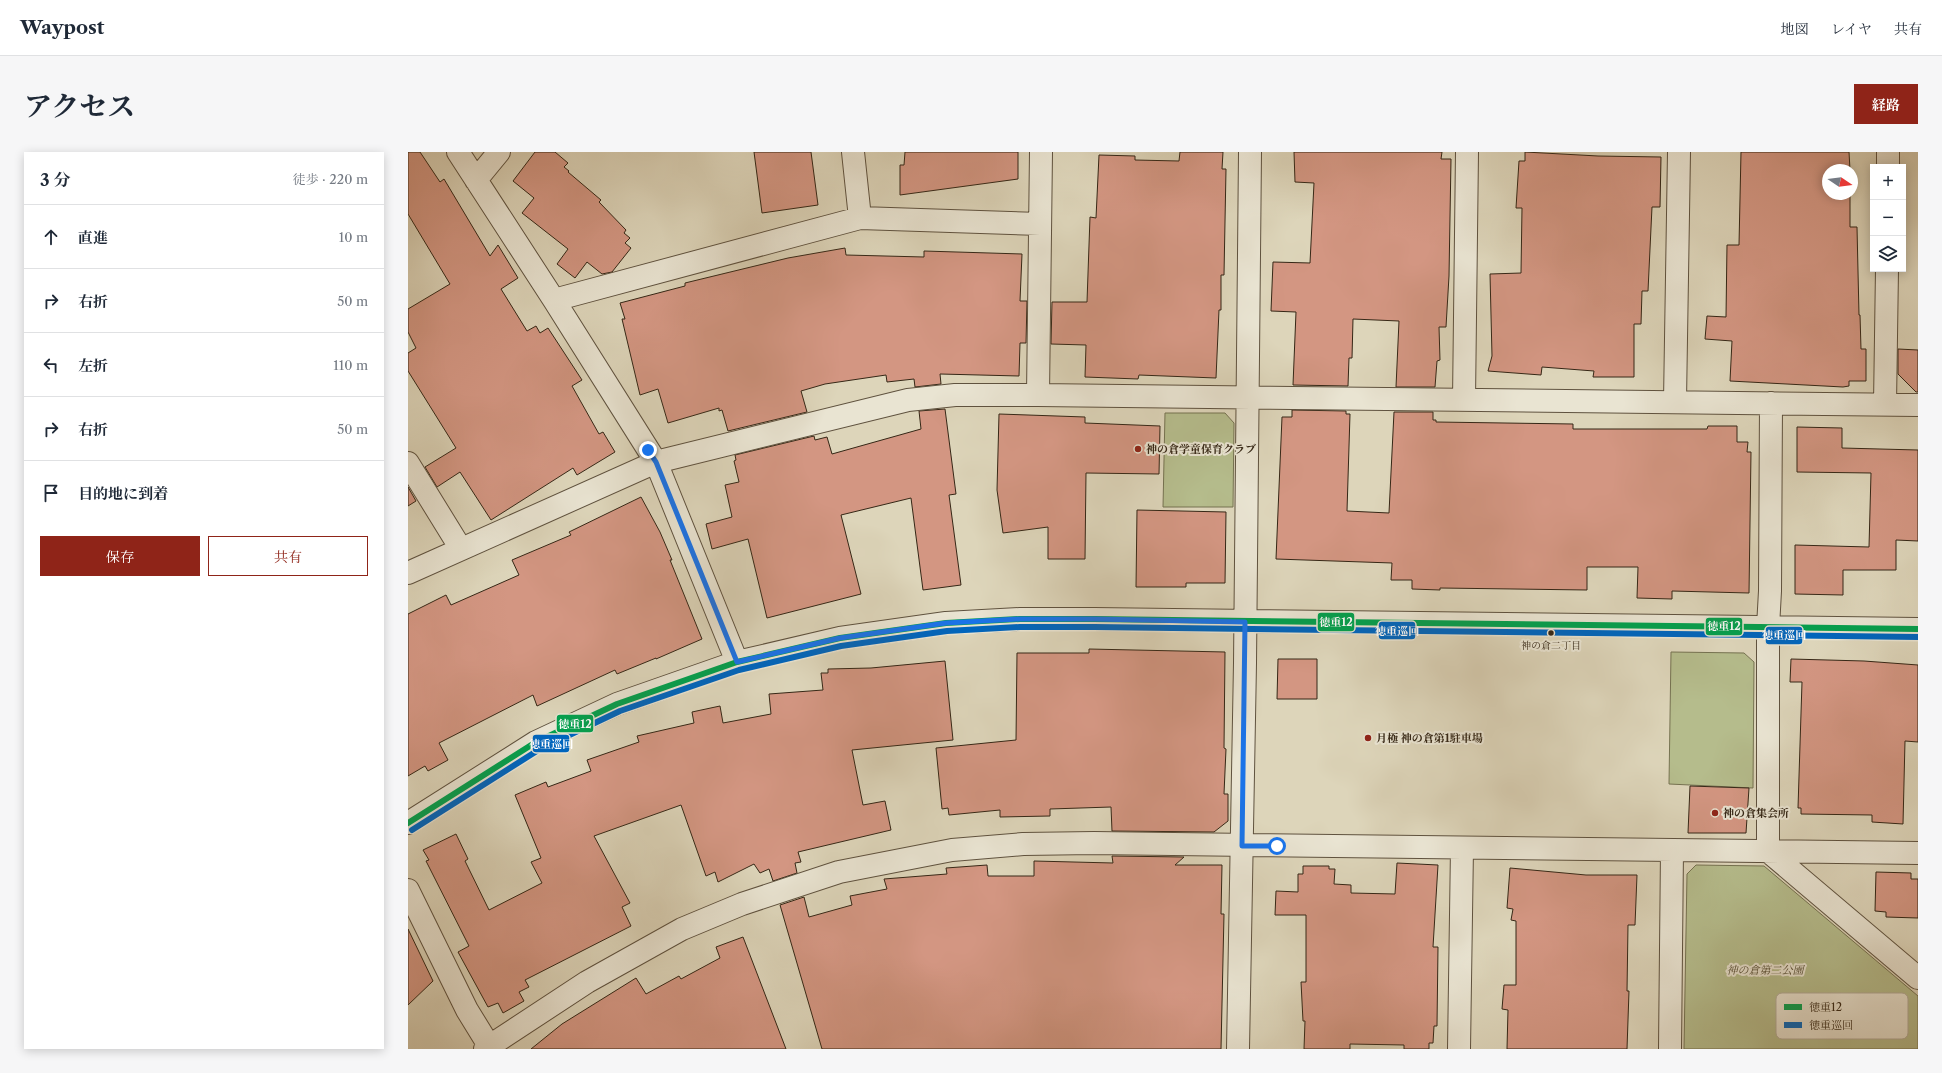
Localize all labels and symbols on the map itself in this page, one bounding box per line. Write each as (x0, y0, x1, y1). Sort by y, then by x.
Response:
north arrow (1822, 164, 1858, 200)
route end (639, 441, 657, 459)
place label: 神の倉学童保育クラブ (1146, 442, 1256, 456)
marker: 神の倉学童保育クラブ (1133, 444, 1143, 454)
line badge: 徳重12 (1317, 612, 1355, 632)
text: 徳重12 (1319, 615, 1353, 629)
line badge: 徳重12 (1705, 617, 1743, 636)
text: 徳重12 (1707, 619, 1741, 633)
line badge: 徳重巡回 (1378, 621, 1416, 640)
text: 徳重巡回 (1375, 624, 1419, 638)
line badge: 徳重巡回 (1765, 626, 1803, 645)
marker: 神の倉二丁目 (1546, 628, 1556, 638)
text: 徳重巡回 (1762, 628, 1806, 642)
place label: 神の倉二丁目 (1521, 639, 1581, 652)
line badge: 徳重12 (556, 714, 594, 733)
text: 徳重12 (558, 717, 592, 731)
place label: 月極 神の倉第1駐車場 (1376, 731, 1483, 745)
marker: 月極 神の倉第1駐車場 (1363, 733, 1373, 743)
line badge: 徳重巡回 (532, 734, 570, 753)
text: 徳重巡回 (529, 737, 573, 751)
place label: 神の倉集会所 (1723, 806, 1789, 820)
marker: 神の倉集会所 (1710, 808, 1720, 818)
route start (1268, 837, 1286, 855)
park label: 神の倉第二公園 (1727, 963, 1805, 977)
legend (1776, 993, 1908, 1039)
text: 徳重12 (1809, 1000, 1842, 1014)
text: 徳重巡回 (1809, 1018, 1853, 1032)

